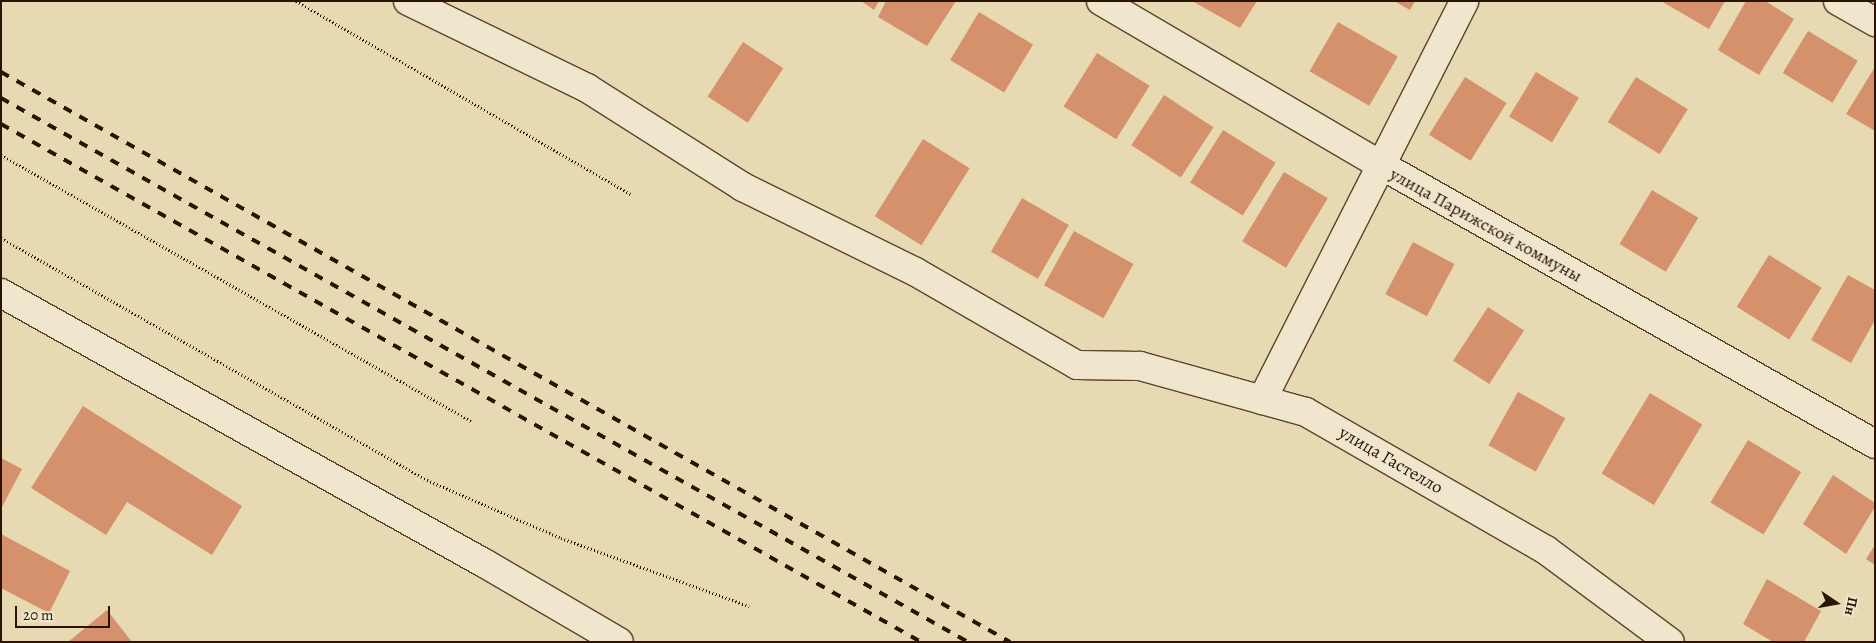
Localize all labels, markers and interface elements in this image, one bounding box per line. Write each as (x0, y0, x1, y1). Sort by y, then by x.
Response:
street label: улица Парижской коммуны (1386, 163, 1586, 287)
street label: улица Гастелло (1335, 421, 1447, 499)
north arrow (1811, 578, 1861, 628)
text: Пн (1840, 595, 1862, 617)
scale bar (18, 596, 112, 628)
text: 20 m (23, 605, 54, 625)

